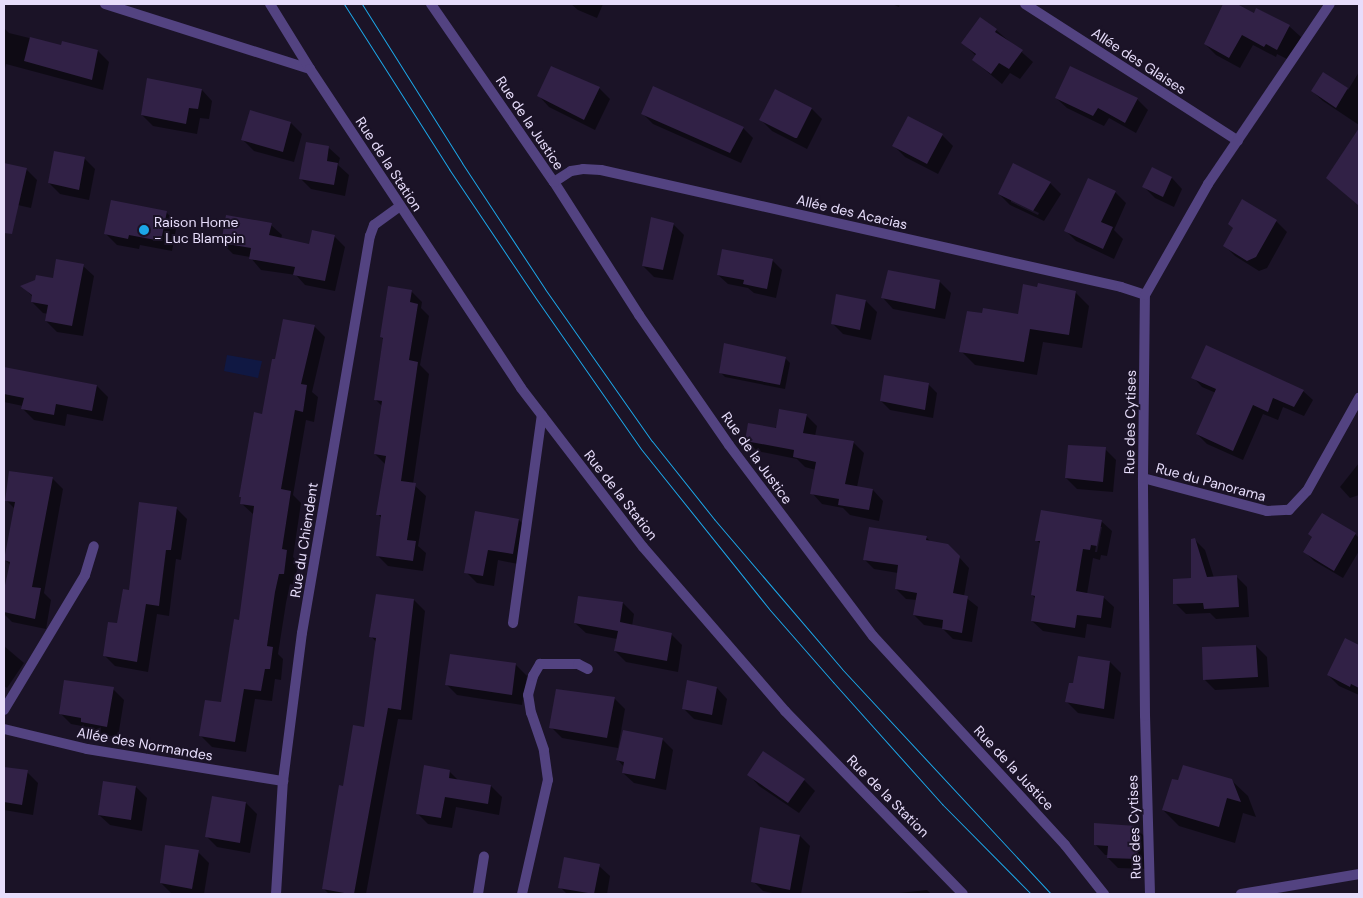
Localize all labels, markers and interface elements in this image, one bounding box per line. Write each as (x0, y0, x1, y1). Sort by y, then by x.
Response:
street label: Allée des Glaises (1089, 24, 1189, 98)
street label: Rue de la Justice (492, 73, 568, 173)
street label: Rue de la Station (352, 114, 426, 214)
street label: Allée des Acacias (795, 191, 909, 233)
place label: Raison Home - Luc Blampin (154, 214, 244, 246)
marker: Raison Home - Luc Blampin (138, 224, 150, 236)
street label: Rue des Cytises (1121, 370, 1139, 474)
street label: Rue de la Justice (718, 409, 796, 507)
street label: Rue de la Station (581, 447, 661, 543)
street label: Rue du Panorama (1154, 459, 1268, 505)
street label: Rue du Chiendent (287, 481, 321, 599)
street label: Rue de la Justice (971, 722, 1057, 814)
street label: Allée des Normandes (76, 724, 214, 764)
street label: Rue de la Station (843, 751, 933, 841)
street label: Rue des Cytises (1124, 775, 1144, 879)

